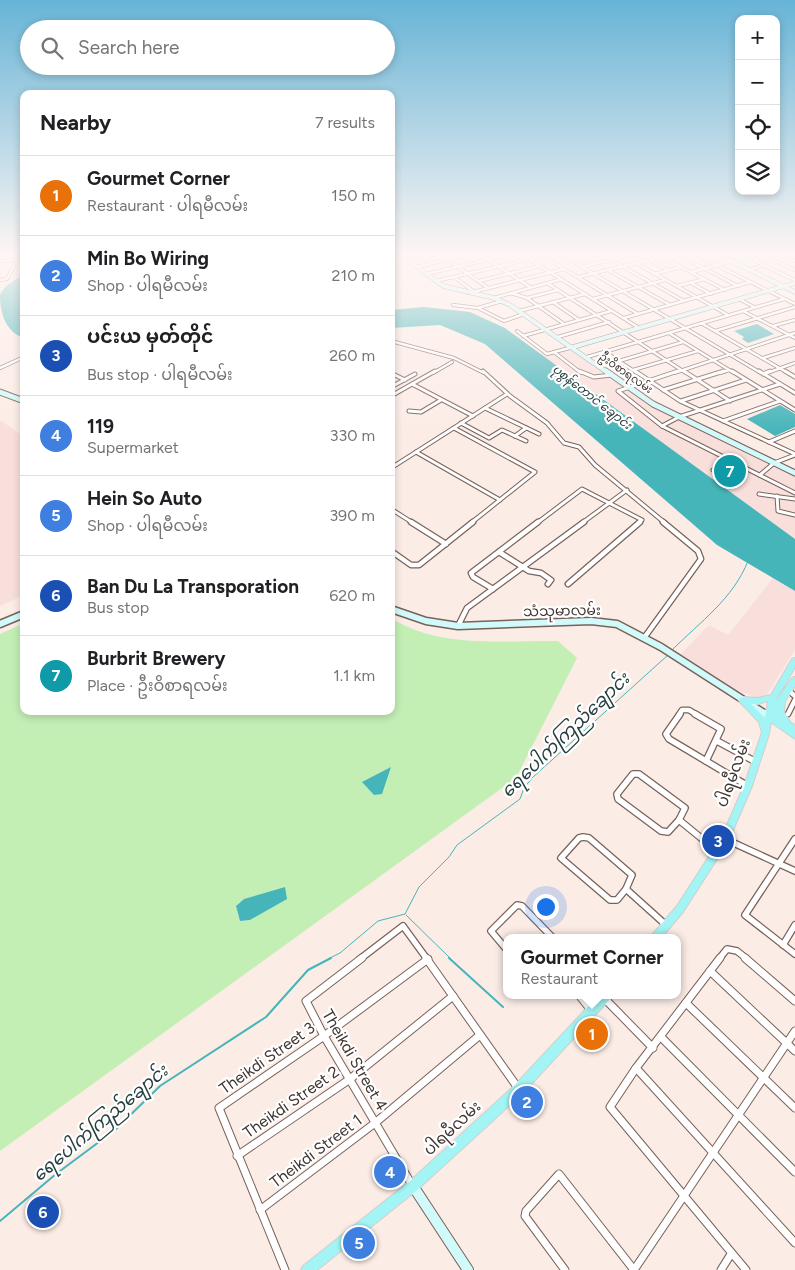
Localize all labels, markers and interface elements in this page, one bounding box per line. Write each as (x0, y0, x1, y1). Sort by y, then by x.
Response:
map controls (735, 15, 780, 195)
button: + (735, 15, 780, 60)
search box (20, 20, 395, 75)
icon: search (38, 34, 66, 62)
text: Search here (78, 36, 180, 59)
button: − (735, 60, 780, 105)
button: locate (735, 105, 780, 150)
text: Nearby (40, 110, 111, 135)
text: 7 results (315, 113, 375, 132)
button: layers (735, 150, 780, 195)
text: Gourmet Corner (87, 167, 230, 190)
text: 1 (53, 186, 59, 205)
text: 150 m (331, 186, 375, 205)
text: Restaurant · ပါရမီလမ်း (87, 196, 248, 215)
text: Min Bo Wiring (87, 247, 209, 270)
text: 2 (51, 266, 61, 285)
text: 210 m (332, 266, 375, 285)
text: Shop · ပါရမီလမ်း (87, 276, 208, 295)
text: ပင်းယ မှတ်တိုင် (87, 325, 214, 348)
text: 3 (52, 346, 60, 365)
text: 260 m (329, 346, 375, 365)
street label: ဦးဝိစာရလမ်း (596, 349, 656, 398)
water label: ပုစွန်တောင် ချောင်း (548, 360, 636, 435)
text: Bus stop · ပါရမီလမ်း (87, 365, 233, 384)
text: 119 (87, 415, 114, 438)
text: 4 (51, 426, 61, 445)
text: 330 m (330, 426, 375, 445)
text: Supermarket (87, 438, 179, 457)
pin: 7 (714, 452, 746, 490)
text: Hein So Auto (87, 487, 202, 510)
text: 5 (51, 506, 61, 525)
text: 390 m (329, 506, 375, 525)
text: Shop · ပါရမီလမ်း (87, 516, 208, 535)
text: Ban Du La Transporation (87, 575, 299, 598)
text: 6 (51, 586, 61, 605)
text: 620 m (329, 586, 375, 605)
text: Bus stop (87, 598, 149, 617)
street label: သံသုမာလမ်း (523, 600, 601, 623)
text: Burbrit Brewery (87, 647, 225, 670)
water label: ရေပေါက်ကြည်ချောင်း (495, 665, 638, 805)
text: 7 (52, 666, 60, 685)
text: 1.1 km (333, 666, 375, 685)
text: Place · ဦးဝိစာရလမ်း (87, 676, 228, 695)
street label: ပါရမီလမ်း (710, 736, 758, 811)
pin: 3 (702, 822, 734, 860)
your location (533, 894, 559, 920)
popup (503, 934, 681, 999)
text: Gourmet Corner (521, 946, 663, 969)
text: Restaurant (521, 969, 598, 988)
street label: Theikdi Street 4 (318, 1006, 392, 1114)
pin: 1 (576, 1015, 608, 1053)
street label: Theikdi Street 3 (216, 1018, 318, 1098)
water label: ရေပေါက်ကြည်ချောင်း (26, 1057, 176, 1189)
street label: Theikdi Street 2 (239, 1062, 343, 1142)
pin: 2 (511, 1083, 543, 1121)
street label: ပါရမီလမ်း (418, 1095, 487, 1162)
street label: Theikdi Street 1 (266, 1110, 366, 1192)
pin: 4 (374, 1153, 406, 1191)
pin: 6 (27, 1193, 59, 1231)
pin: 5 (343, 1224, 375, 1262)

